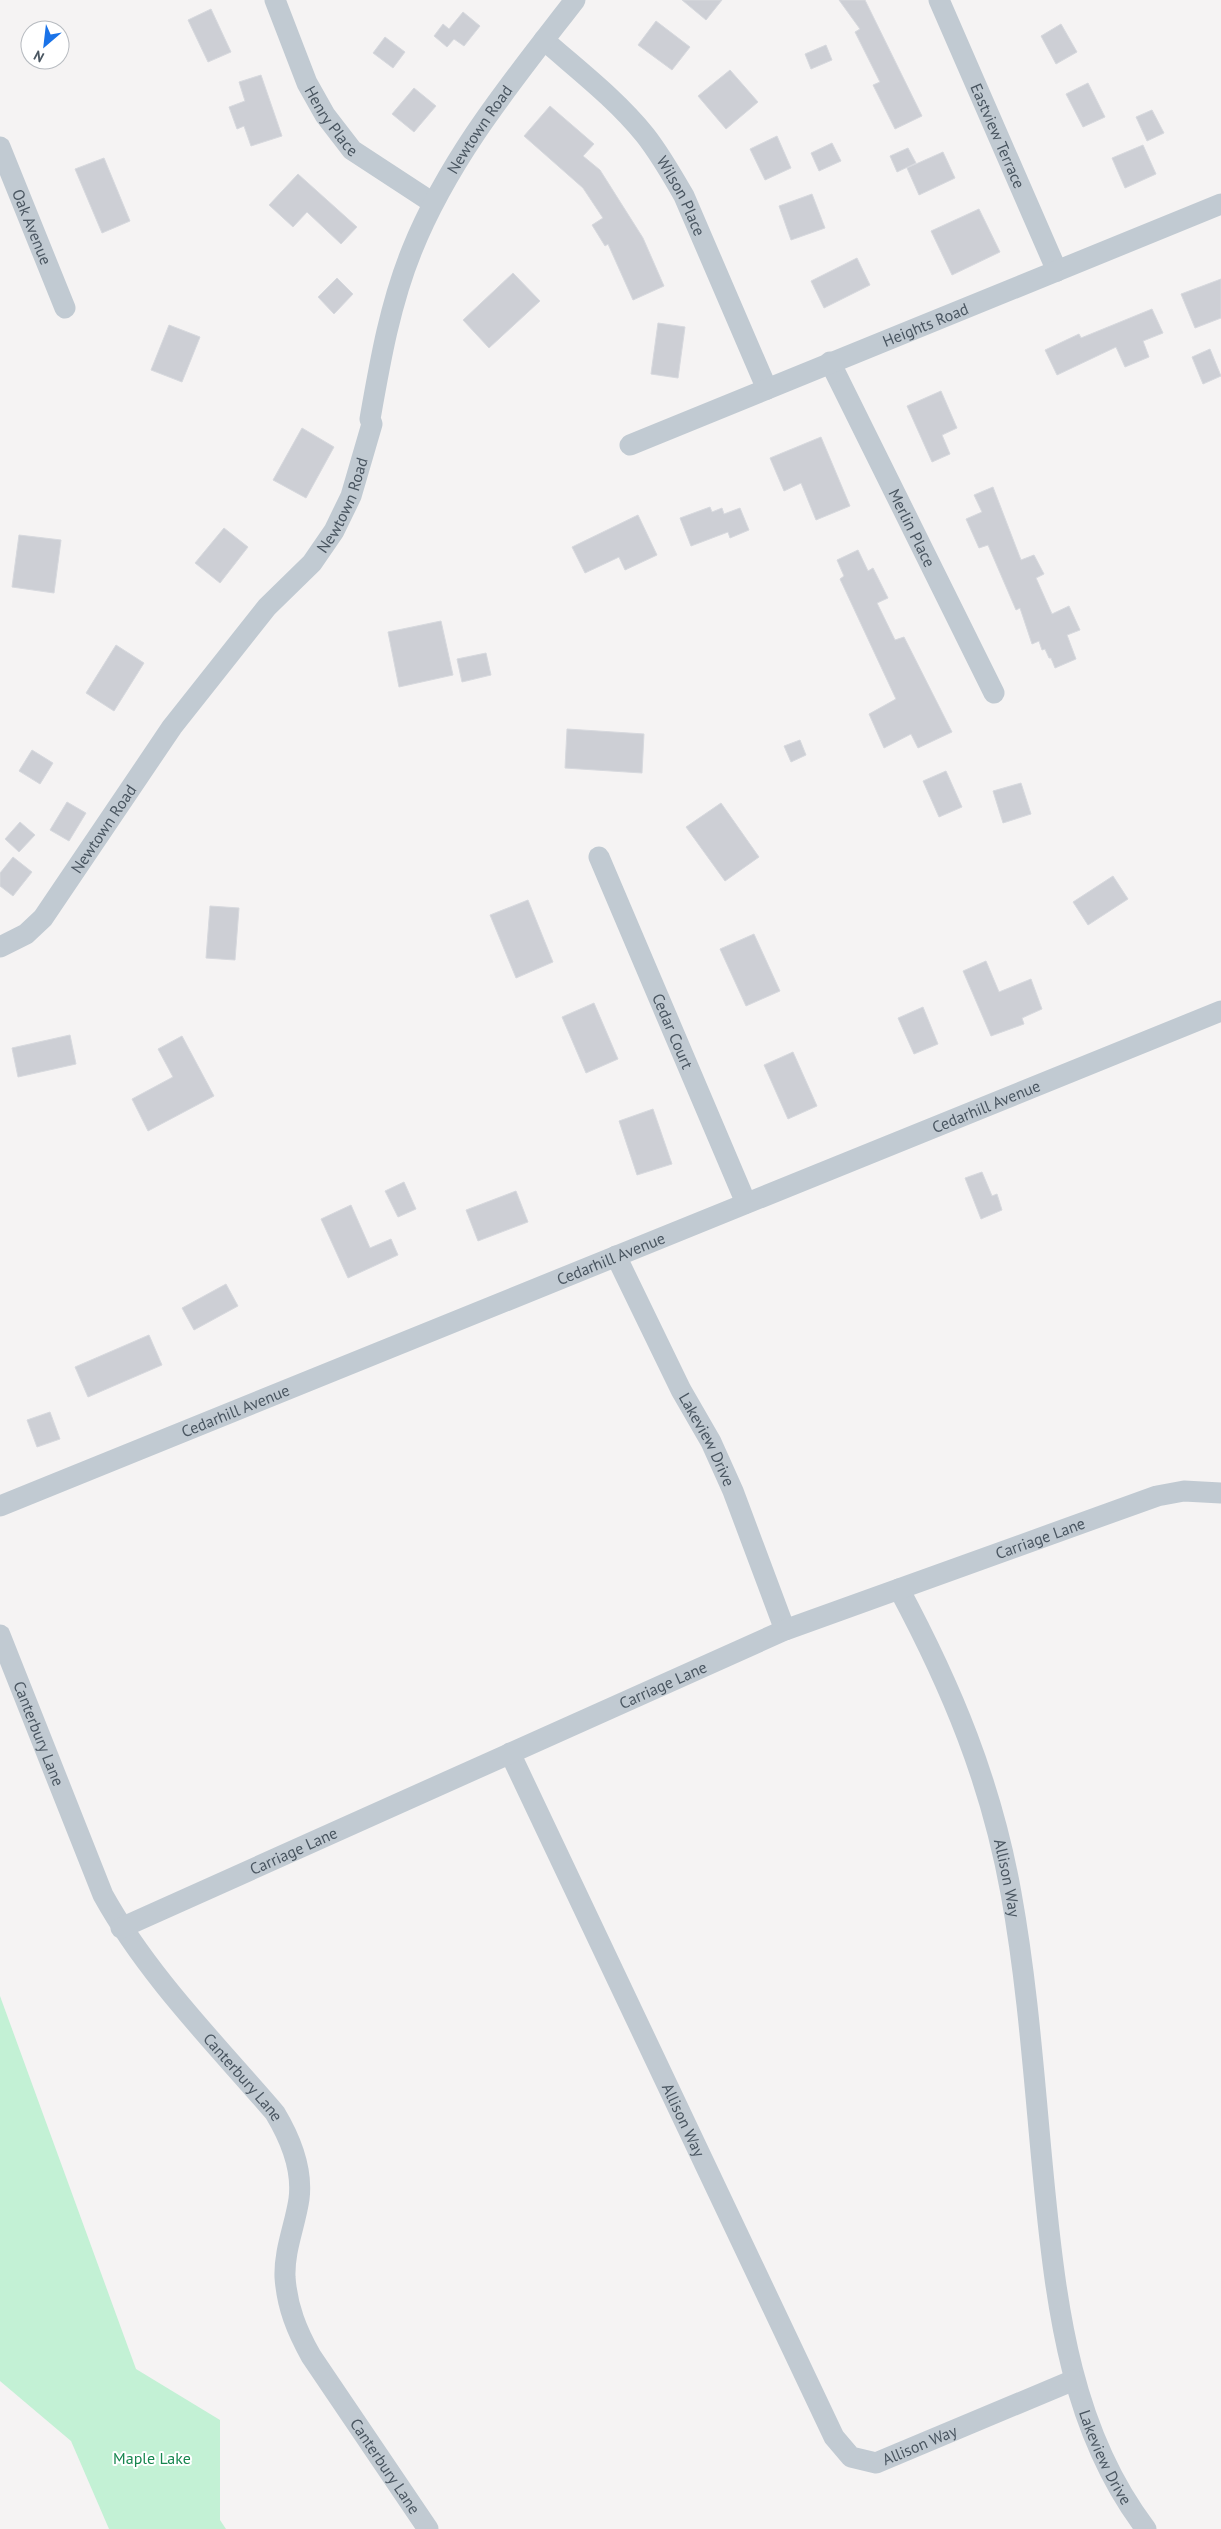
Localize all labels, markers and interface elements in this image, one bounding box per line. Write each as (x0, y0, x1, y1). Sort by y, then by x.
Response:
north arrow (20, 20, 70, 70)
text: N (31, 46, 47, 67)
street label: Eastview Terrace (966, 80, 1030, 191)
street label: Newtown Road (442, 81, 516, 177)
street label: Henry Place (301, 82, 361, 161)
street label: Wilson Place (653, 152, 710, 239)
street label: Oak Avenue (8, 186, 56, 268)
street label: Heights Road (880, 298, 971, 351)
street label: Newtown Road (312, 455, 372, 557)
street label: Merlin Place (884, 485, 940, 570)
street label: Newtown Road (66, 781, 140, 877)
street label: Cedar Court (648, 990, 698, 1072)
street label: Cedarhill Avenue (929, 1075, 1043, 1137)
street label: Cedarhill Avenue (554, 1228, 668, 1289)
street label: Cedarhill Avenue (178, 1380, 292, 1441)
street label: Lakeview Drive (675, 1389, 740, 1489)
street label: Carriage Lane (993, 1513, 1088, 1563)
street label: Carriage Lane (616, 1656, 710, 1713)
street label: Canterbury Lane (9, 1678, 69, 1789)
street label: Carriage Lane (247, 1822, 340, 1879)
street label: Allison Way (990, 1837, 1025, 1919)
street label: Canterbury Lane (199, 2029, 287, 2125)
street label: Allison Way (658, 2080, 710, 2160)
street label: Lakeview Drive (1075, 2407, 1136, 2508)
street label: Canterbury Lane (346, 2414, 425, 2518)
street label: Allison Way (879, 2420, 960, 2469)
park label: Maple Lake (113, 2448, 191, 2468)

